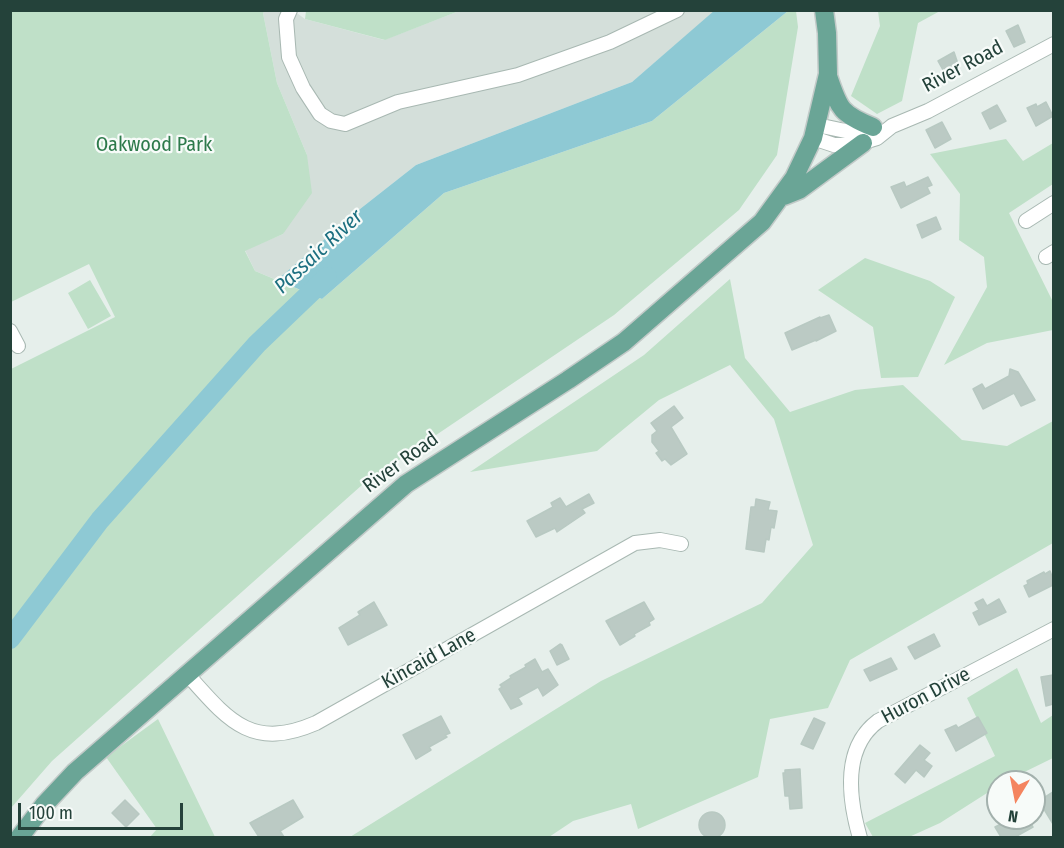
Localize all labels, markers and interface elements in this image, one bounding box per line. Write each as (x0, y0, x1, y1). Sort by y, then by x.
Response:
street label: River Road (919, 36, 1007, 98)
park label: Oakwood Park (96, 133, 212, 157)
water label: Passaic River (270, 205, 368, 299)
street label: River Road (358, 427, 444, 499)
street label: Kincaid Lane (378, 623, 480, 695)
street label: Huron Drive (877, 663, 975, 729)
north arrow (986, 770, 1046, 830)
scale bar (21, 791, 186, 829)
text: 100 m (29, 802, 73, 824)
text: N (1007, 806, 1020, 826)

